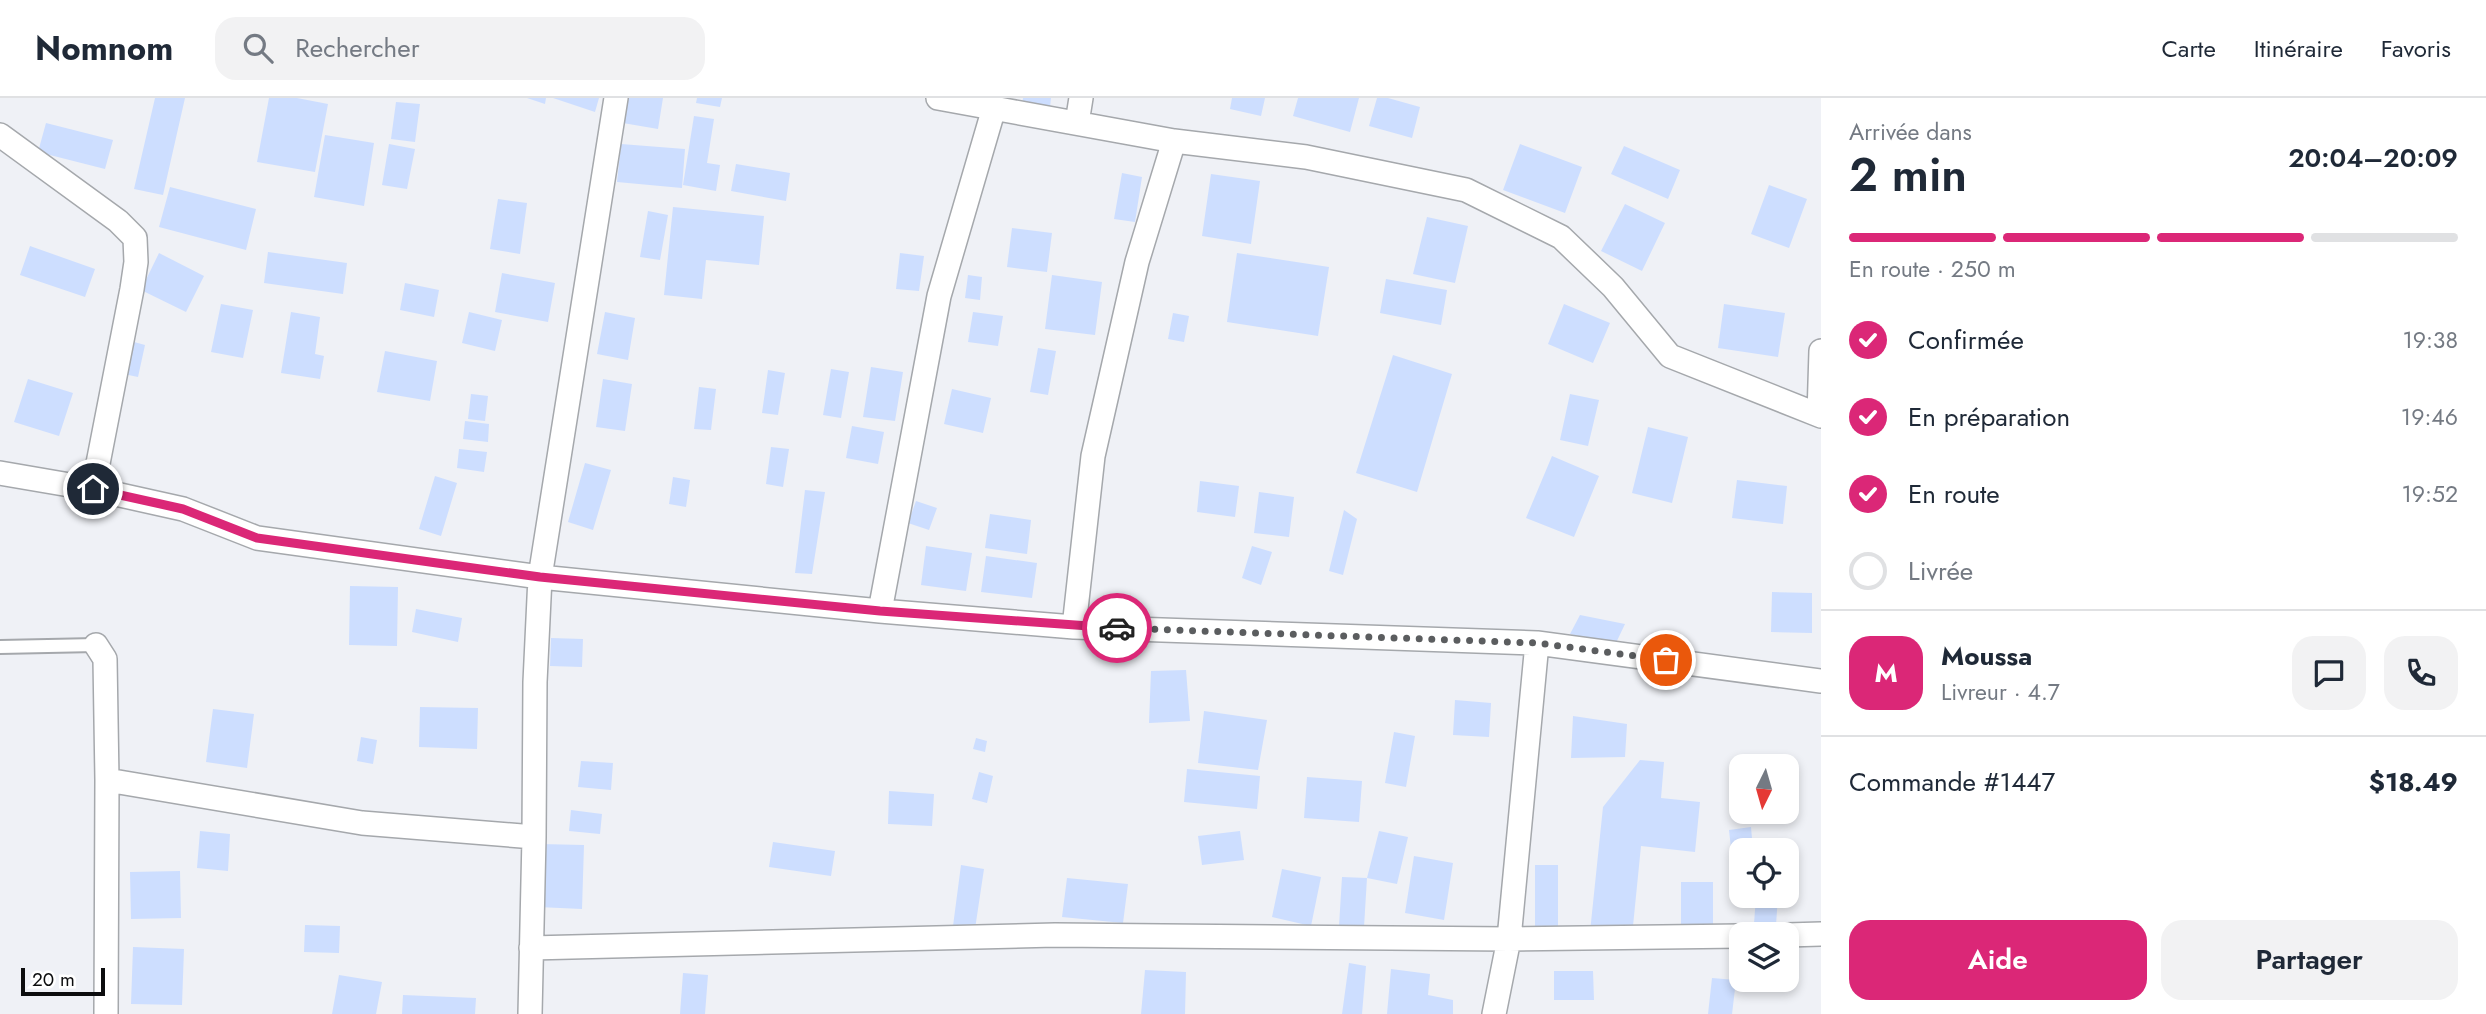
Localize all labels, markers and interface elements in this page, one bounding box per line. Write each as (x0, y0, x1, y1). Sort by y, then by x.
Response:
search box (215, 17, 705, 80)
text: Nomnom (35, 25, 173, 72)
icon: search (239, 29, 277, 67)
text: Rechercher (295, 29, 420, 67)
text: Carte (2161, 31, 2216, 66)
text: Itinéraire (2254, 31, 2343, 66)
text: Favoris (2381, 31, 2451, 66)
text: Arrivée dans (1849, 115, 1972, 149)
text: 20:04–20:09 (2288, 139, 2458, 177)
text: 2 min (1849, 142, 1967, 208)
text: En route · 250 m (1849, 252, 2016, 286)
icon: check (1849, 321, 1887, 359)
text: Confirmée (1908, 321, 2024, 359)
text: 19:38 (2402, 323, 2458, 357)
icon: check (1849, 398, 1887, 436)
text: En préparation (1908, 398, 2070, 436)
text: 19:46 (2401, 400, 2458, 434)
pin (63, 459, 123, 519)
icon: home (74, 470, 112, 508)
icon: check (1849, 475, 1887, 513)
text: En route (1908, 475, 2000, 513)
text: 19:52 (2401, 477, 2458, 511)
text: Livrée (1908, 552, 1973, 590)
courier (1082, 593, 1152, 663)
icon: car (1098, 609, 1136, 647)
pin (1636, 630, 1696, 690)
button: chat (2292, 636, 2366, 710)
button: phone (2384, 636, 2458, 710)
text: Moussa (1941, 637, 2032, 675)
icon: bag (1647, 641, 1685, 679)
text: M (1874, 654, 1898, 692)
text: Livreur · 4.7 (1941, 675, 2060, 709)
north arrow (1729, 754, 1799, 824)
map controls (1729, 754, 1799, 992)
text: Commande #1447 (1849, 763, 2055, 801)
text: $18.49 (2369, 763, 2458, 801)
button: locate (1729, 838, 1799, 908)
button: Aide (1849, 920, 2147, 1000)
button: Partager (2161, 920, 2458, 1000)
button: layers (1729, 922, 1799, 992)
scale bar (21, 965, 105, 997)
text: 20 m (32, 966, 75, 993)

